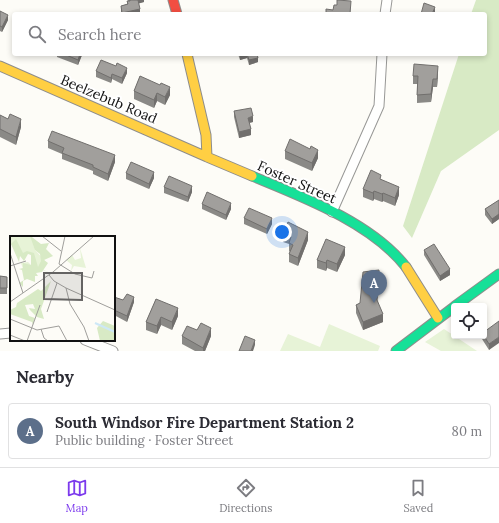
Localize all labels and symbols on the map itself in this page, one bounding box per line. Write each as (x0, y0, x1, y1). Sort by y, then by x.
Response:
street label: Beelzebub Road (58, 71, 160, 127)
street label: Foster Street (255, 157, 340, 208)
your location (272, 222, 292, 242)
inset map (10, 236, 115, 341)
pin: A (361, 270, 387, 303)

